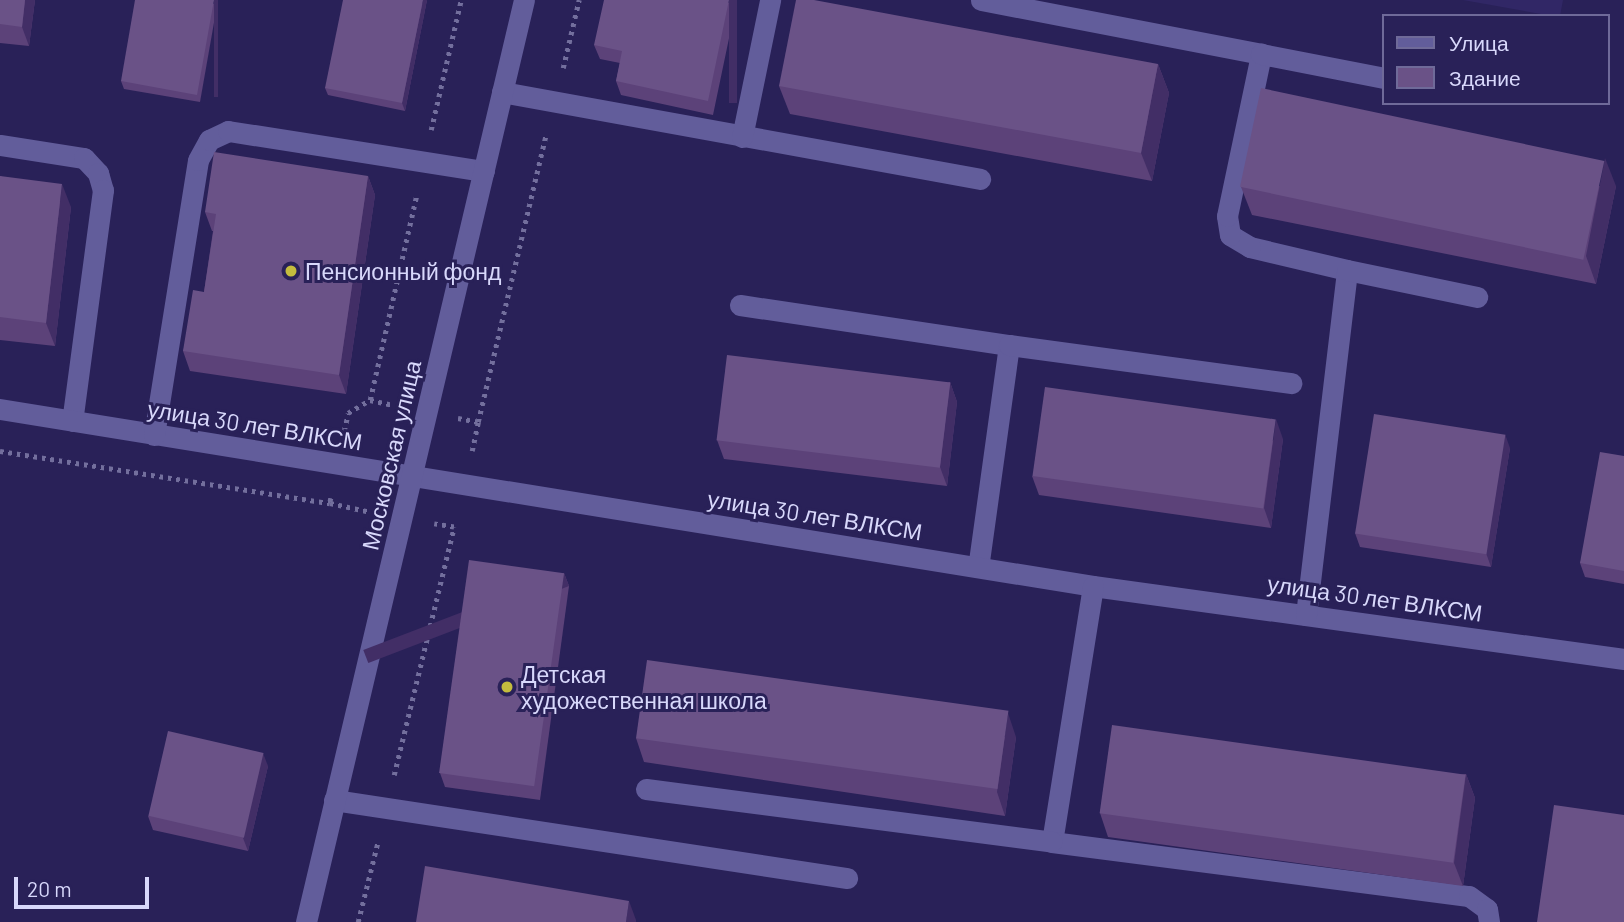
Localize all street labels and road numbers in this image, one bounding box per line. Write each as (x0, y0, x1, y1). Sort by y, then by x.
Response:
street label: Московская улица (356, 357, 426, 553)
street label: улица 30 лет ВЛКСМ (146, 394, 364, 456)
street label: улица 30 лет ВЛКСМ (706, 484, 924, 546)
street label: улица 30 лет ВЛКСМ (1266, 569, 1484, 627)

